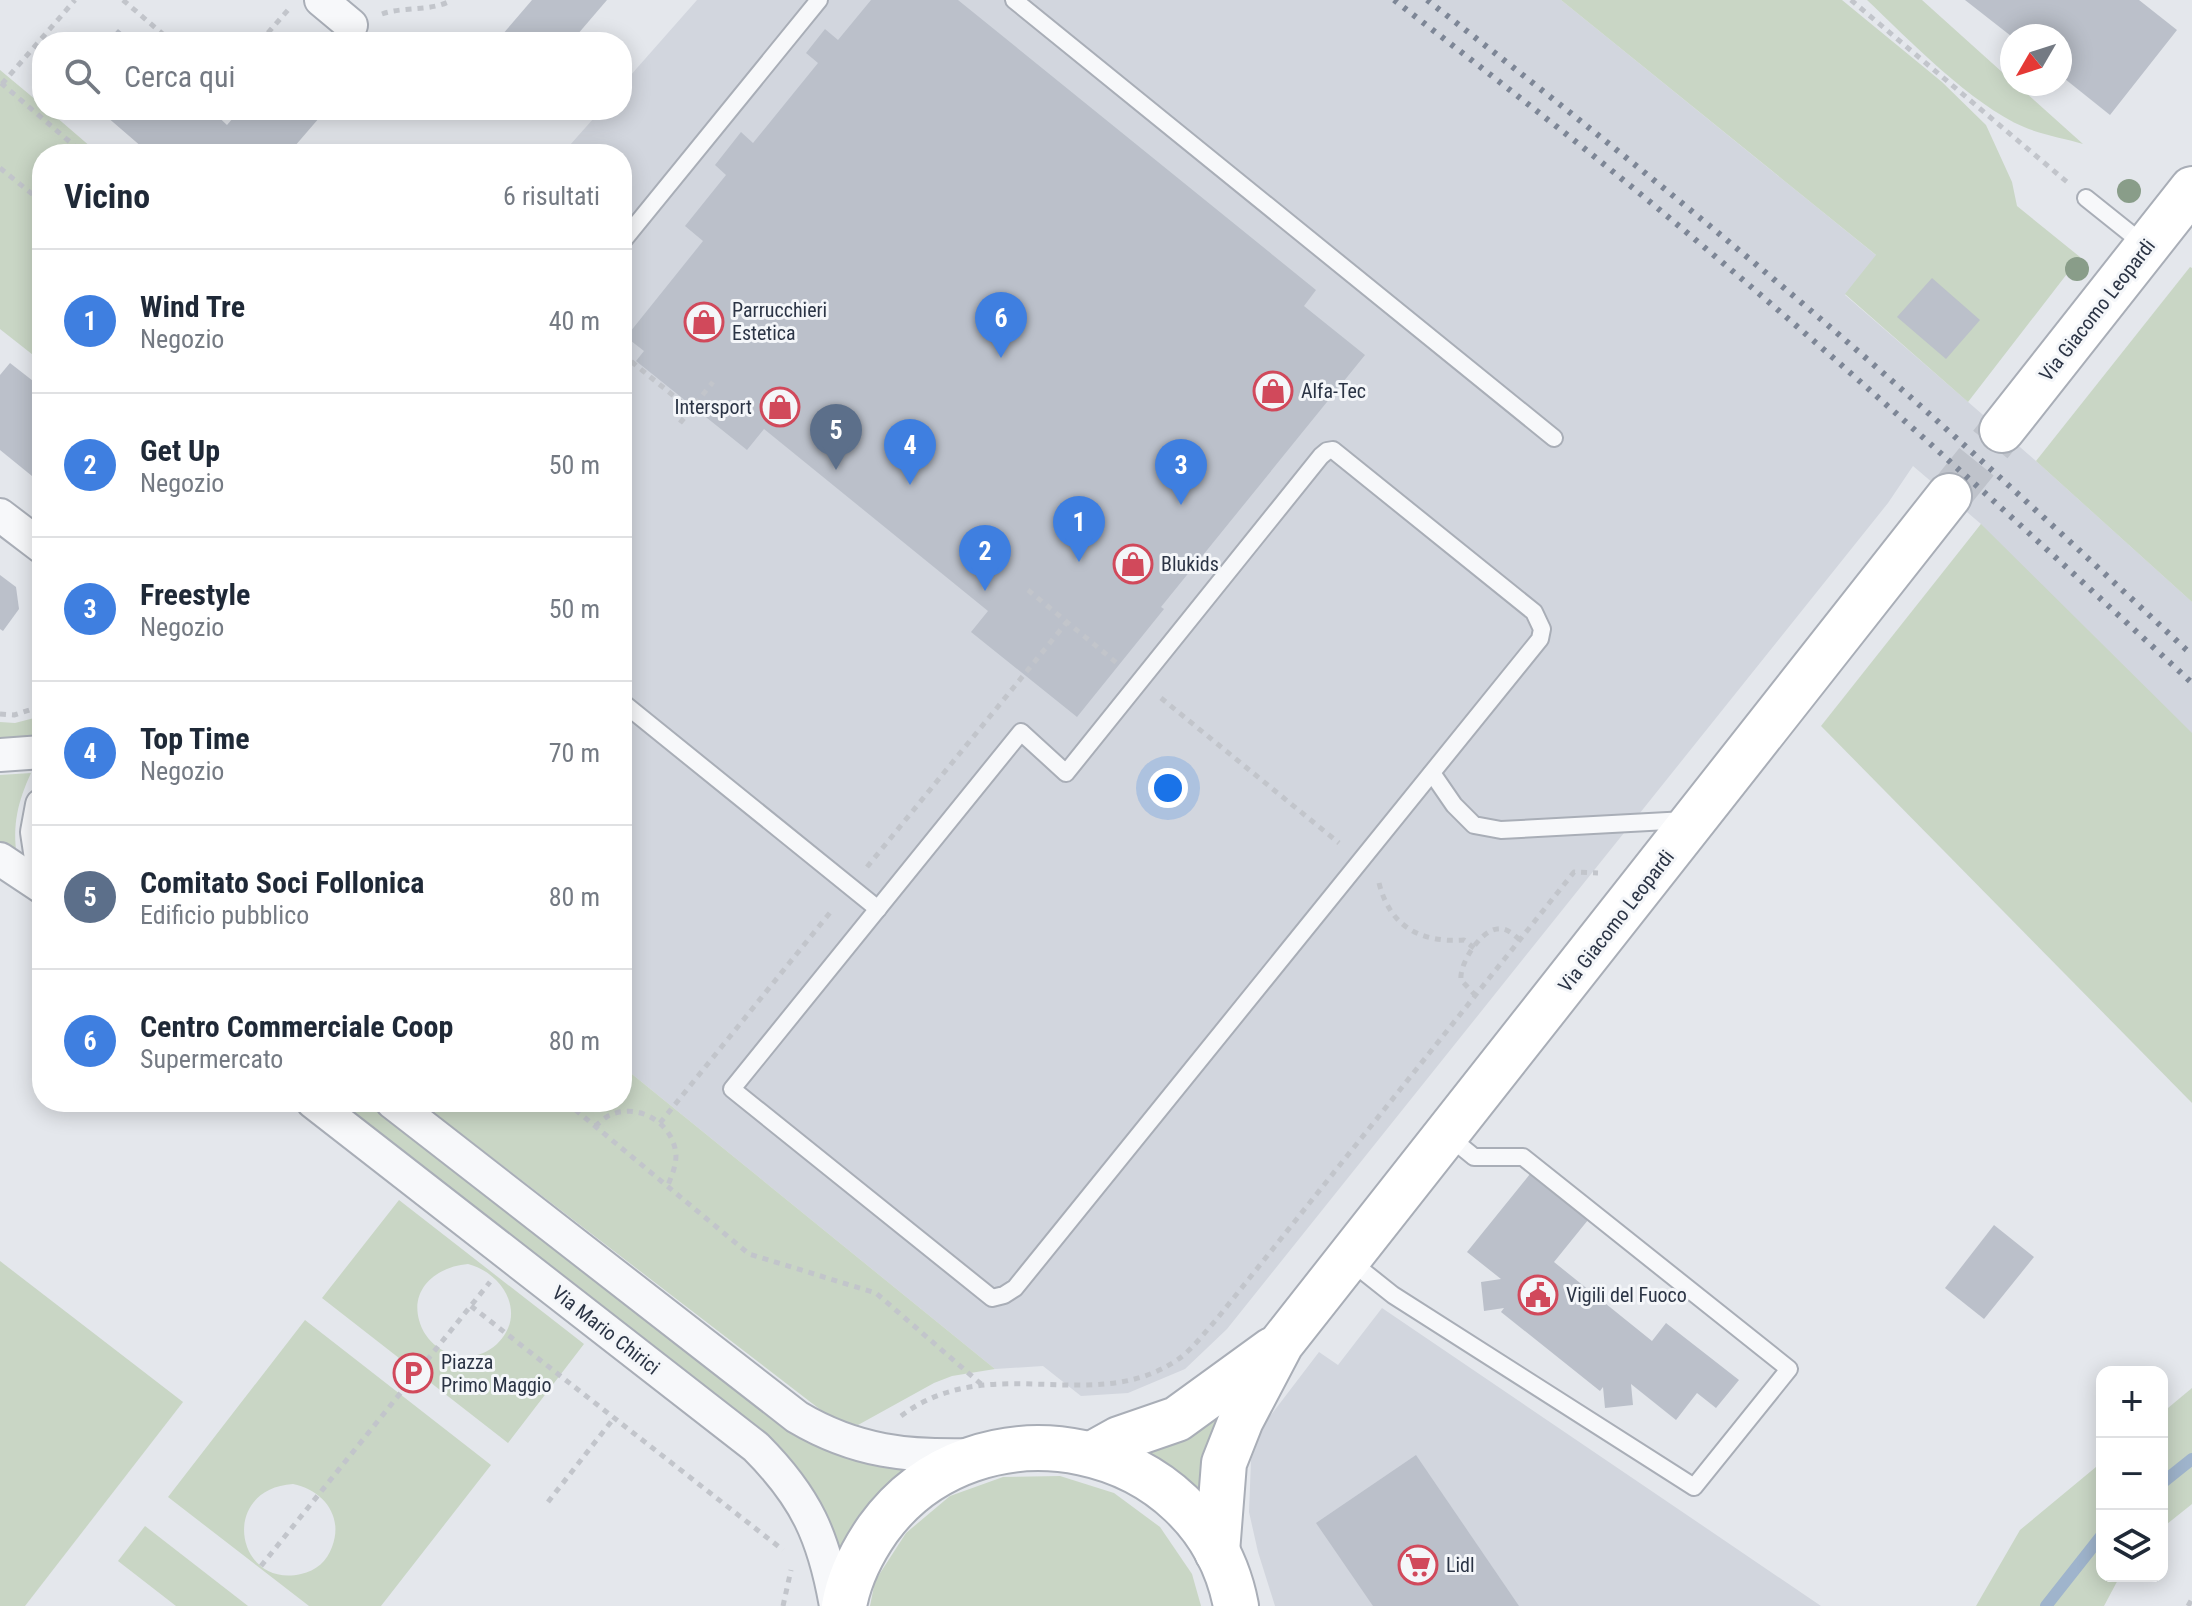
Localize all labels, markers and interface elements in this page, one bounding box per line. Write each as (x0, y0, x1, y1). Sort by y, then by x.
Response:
north arrow (2000, 24, 2072, 96)
search box (32, 32, 632, 120)
icon: search (60, 54, 104, 98)
text: Cerca qui (124, 59, 235, 94)
text: Vicino (64, 176, 150, 216)
text: 6 risultati (503, 181, 600, 211)
street label: Via Giacomo Leopardi (2034, 234, 2160, 386)
text: Wind Tre (140, 289, 245, 324)
pin: 6 (975, 292, 1027, 358)
place label: Parrucchieri Estetica (732, 298, 827, 345)
shop icon: Parrucchieri Estetica (683, 301, 725, 343)
text: 1 (83, 306, 97, 336)
text: 40 m (549, 306, 600, 336)
text: Negozio (140, 324, 224, 354)
shop icon: Alfa-Tec (1252, 370, 1294, 412)
place label: Alfa-Tec (1301, 379, 1366, 403)
shop icon: Intersport (759, 386, 801, 428)
place label: Intersport (674, 395, 752, 419)
pin: 5 (810, 404, 862, 470)
pin: 4 (884, 419, 936, 485)
text: Get Up (140, 433, 220, 468)
pin: 3 (1155, 439, 1207, 505)
text: 2 (83, 450, 97, 480)
text: 50 m (549, 450, 600, 480)
text: Negozio (140, 468, 224, 498)
pin: 1 (1053, 496, 1105, 562)
pin: 2 (959, 525, 1011, 591)
shop icon: Blukids (1112, 543, 1154, 585)
place label: Blukids (1161, 552, 1219, 576)
text: Freestyle (140, 577, 250, 612)
text: 3 (83, 594, 97, 624)
text: 50 m (549, 594, 600, 624)
text: Negozio (140, 612, 224, 642)
text: Top Time (140, 721, 250, 756)
text: 4 (83, 738, 97, 768)
text: 70 m (549, 738, 600, 768)
text: Negozio (140, 756, 224, 786)
your location (1148, 768, 1188, 808)
street label: Via Giacomo Leopardi (1553, 845, 1679, 997)
text: Comitato Soci Follonica (140, 865, 424, 900)
text: 5 (83, 882, 97, 912)
text: 80 m (549, 882, 600, 912)
text: Edificio pubblico (140, 900, 309, 930)
text: Centro Commerciale Coop (140, 1009, 453, 1044)
text: 6 (83, 1026, 97, 1056)
text: 80 m (549, 1026, 600, 1056)
text: Supermercato (140, 1044, 283, 1074)
public building icon: Vigili del Fuoco (1517, 1274, 1559, 1316)
street label: Via Mario Chirici (547, 1281, 665, 1379)
place label: Vigili del Fuoco (1566, 1283, 1687, 1307)
place label: Piazza Primo Maggio (441, 1350, 552, 1397)
parking icon: Piazza Primo Maggio (392, 1352, 434, 1394)
map controls (2096, 1366, 2168, 1582)
button: + (2096, 1366, 2168, 1438)
button: − (2096, 1438, 2168, 1510)
button: layers (2096, 1510, 2168, 1582)
supermarket icon: Lidl (1397, 1544, 1439, 1586)
place label: Lidl (1446, 1553, 1475, 1577)

